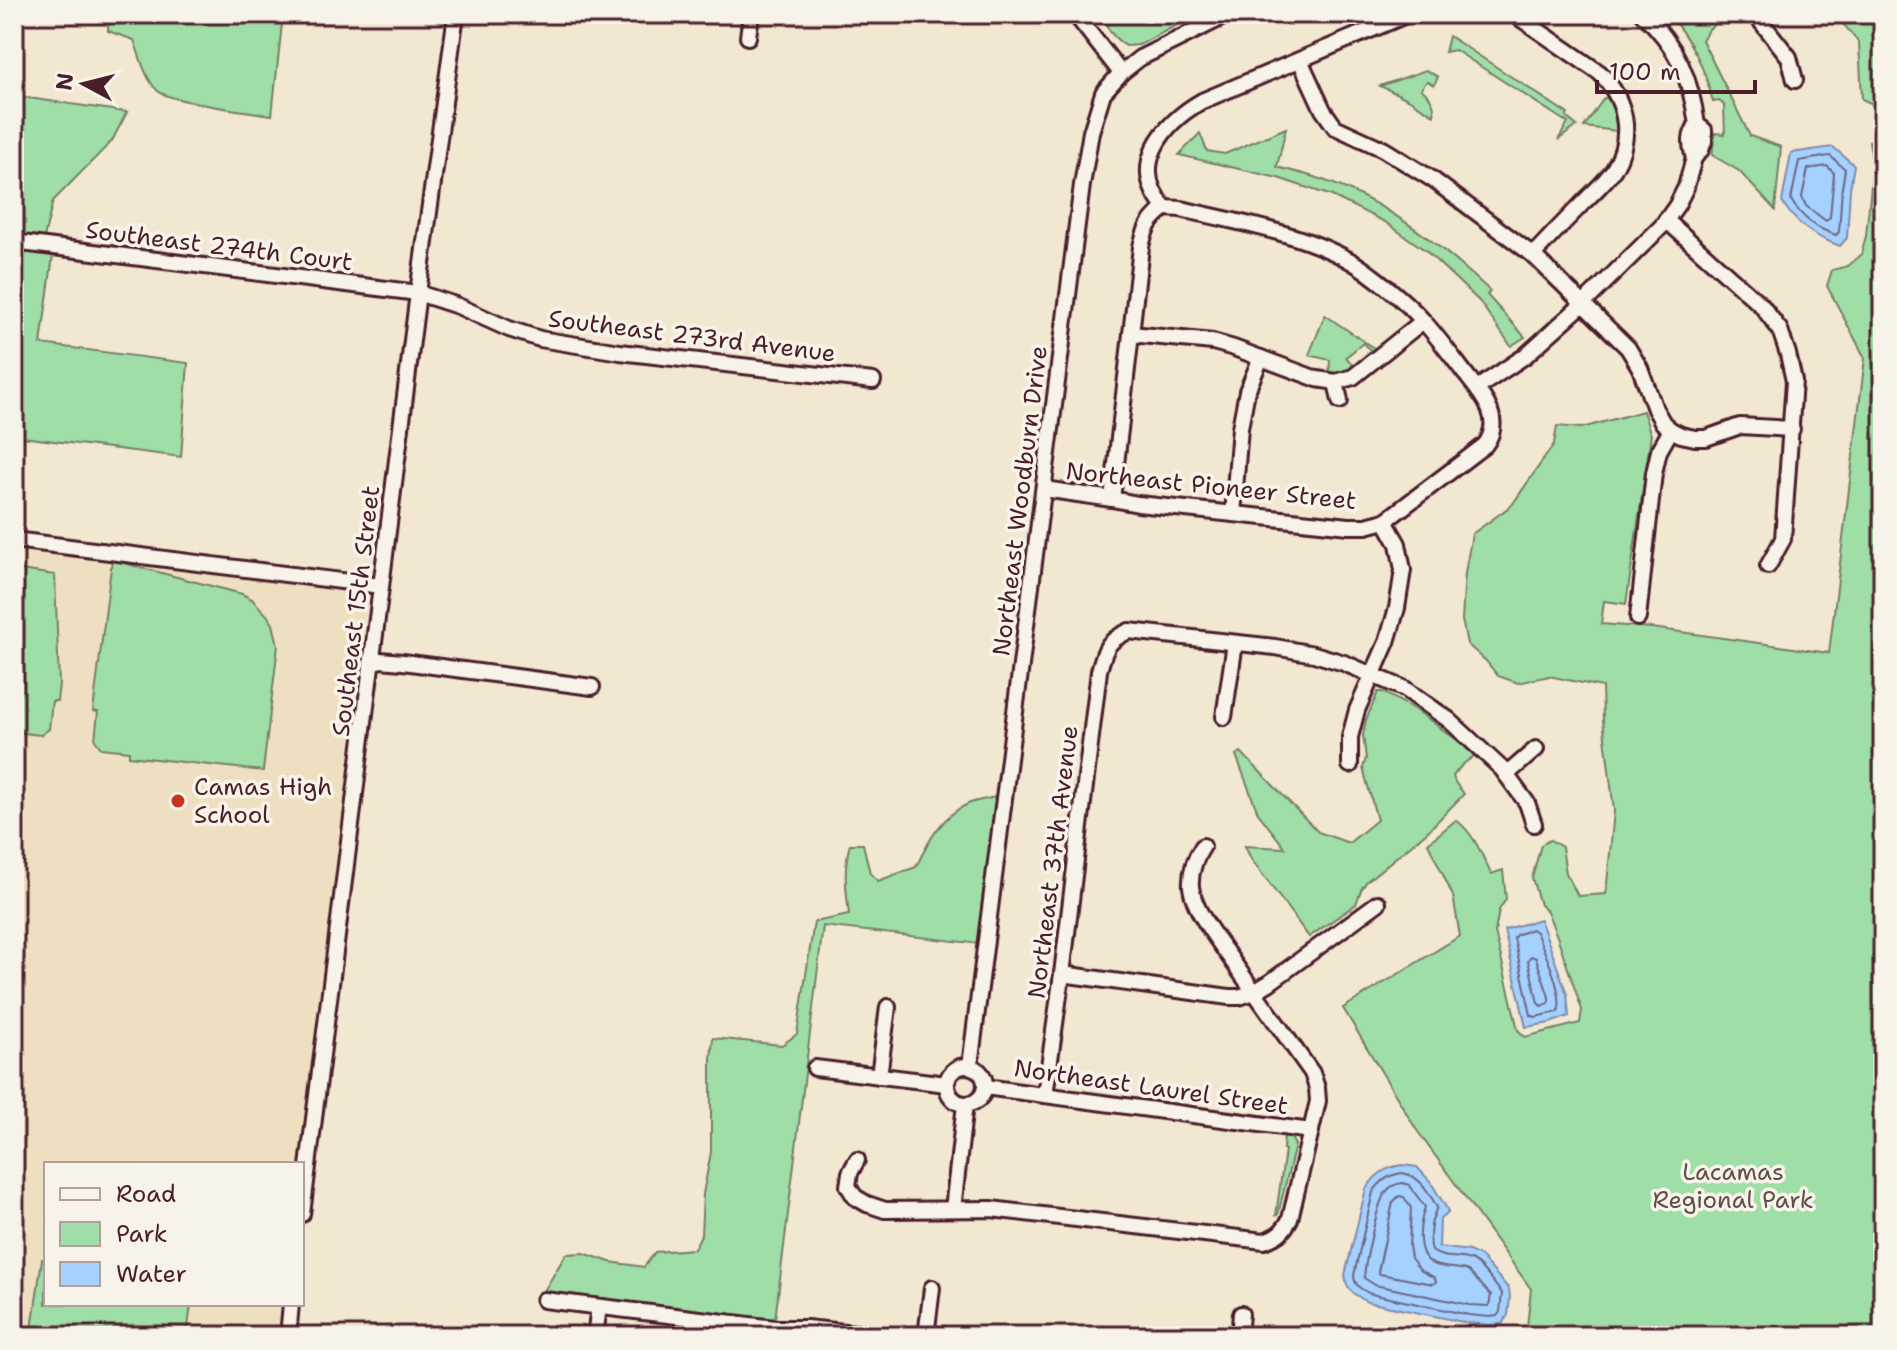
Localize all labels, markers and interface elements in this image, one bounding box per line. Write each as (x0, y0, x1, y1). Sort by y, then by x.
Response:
north arrow (44, 44, 124, 124)
scale bar (1597, 44, 1755, 94)
text: 100 m (1609, 56, 1681, 88)
text: N (49, 71, 80, 92)
street label: Southeast 274th Court (84, 214, 354, 278)
street label: Southeast 273rd Avenue (547, 302, 837, 370)
street label: Northeast Woodburn Drive (985, 344, 1055, 658)
street label: Northeast Pioneer Street (1064, 455, 1358, 517)
street label: Southeast 15th Street (325, 484, 387, 738)
street label: Northeast 37th Avenue (1020, 724, 1086, 1000)
place label: Camas High School (194, 771, 332, 831)
marker: Camas High School (169, 792, 187, 810)
street label: Northeast Laurel Street (1012, 1052, 1290, 1122)
park label: Lacamas Regional Park (1652, 1156, 1814, 1216)
legend (44, 1162, 304, 1306)
text: Road (116, 1178, 176, 1210)
text: Park (116, 1218, 168, 1250)
text: Water (116, 1258, 187, 1290)

